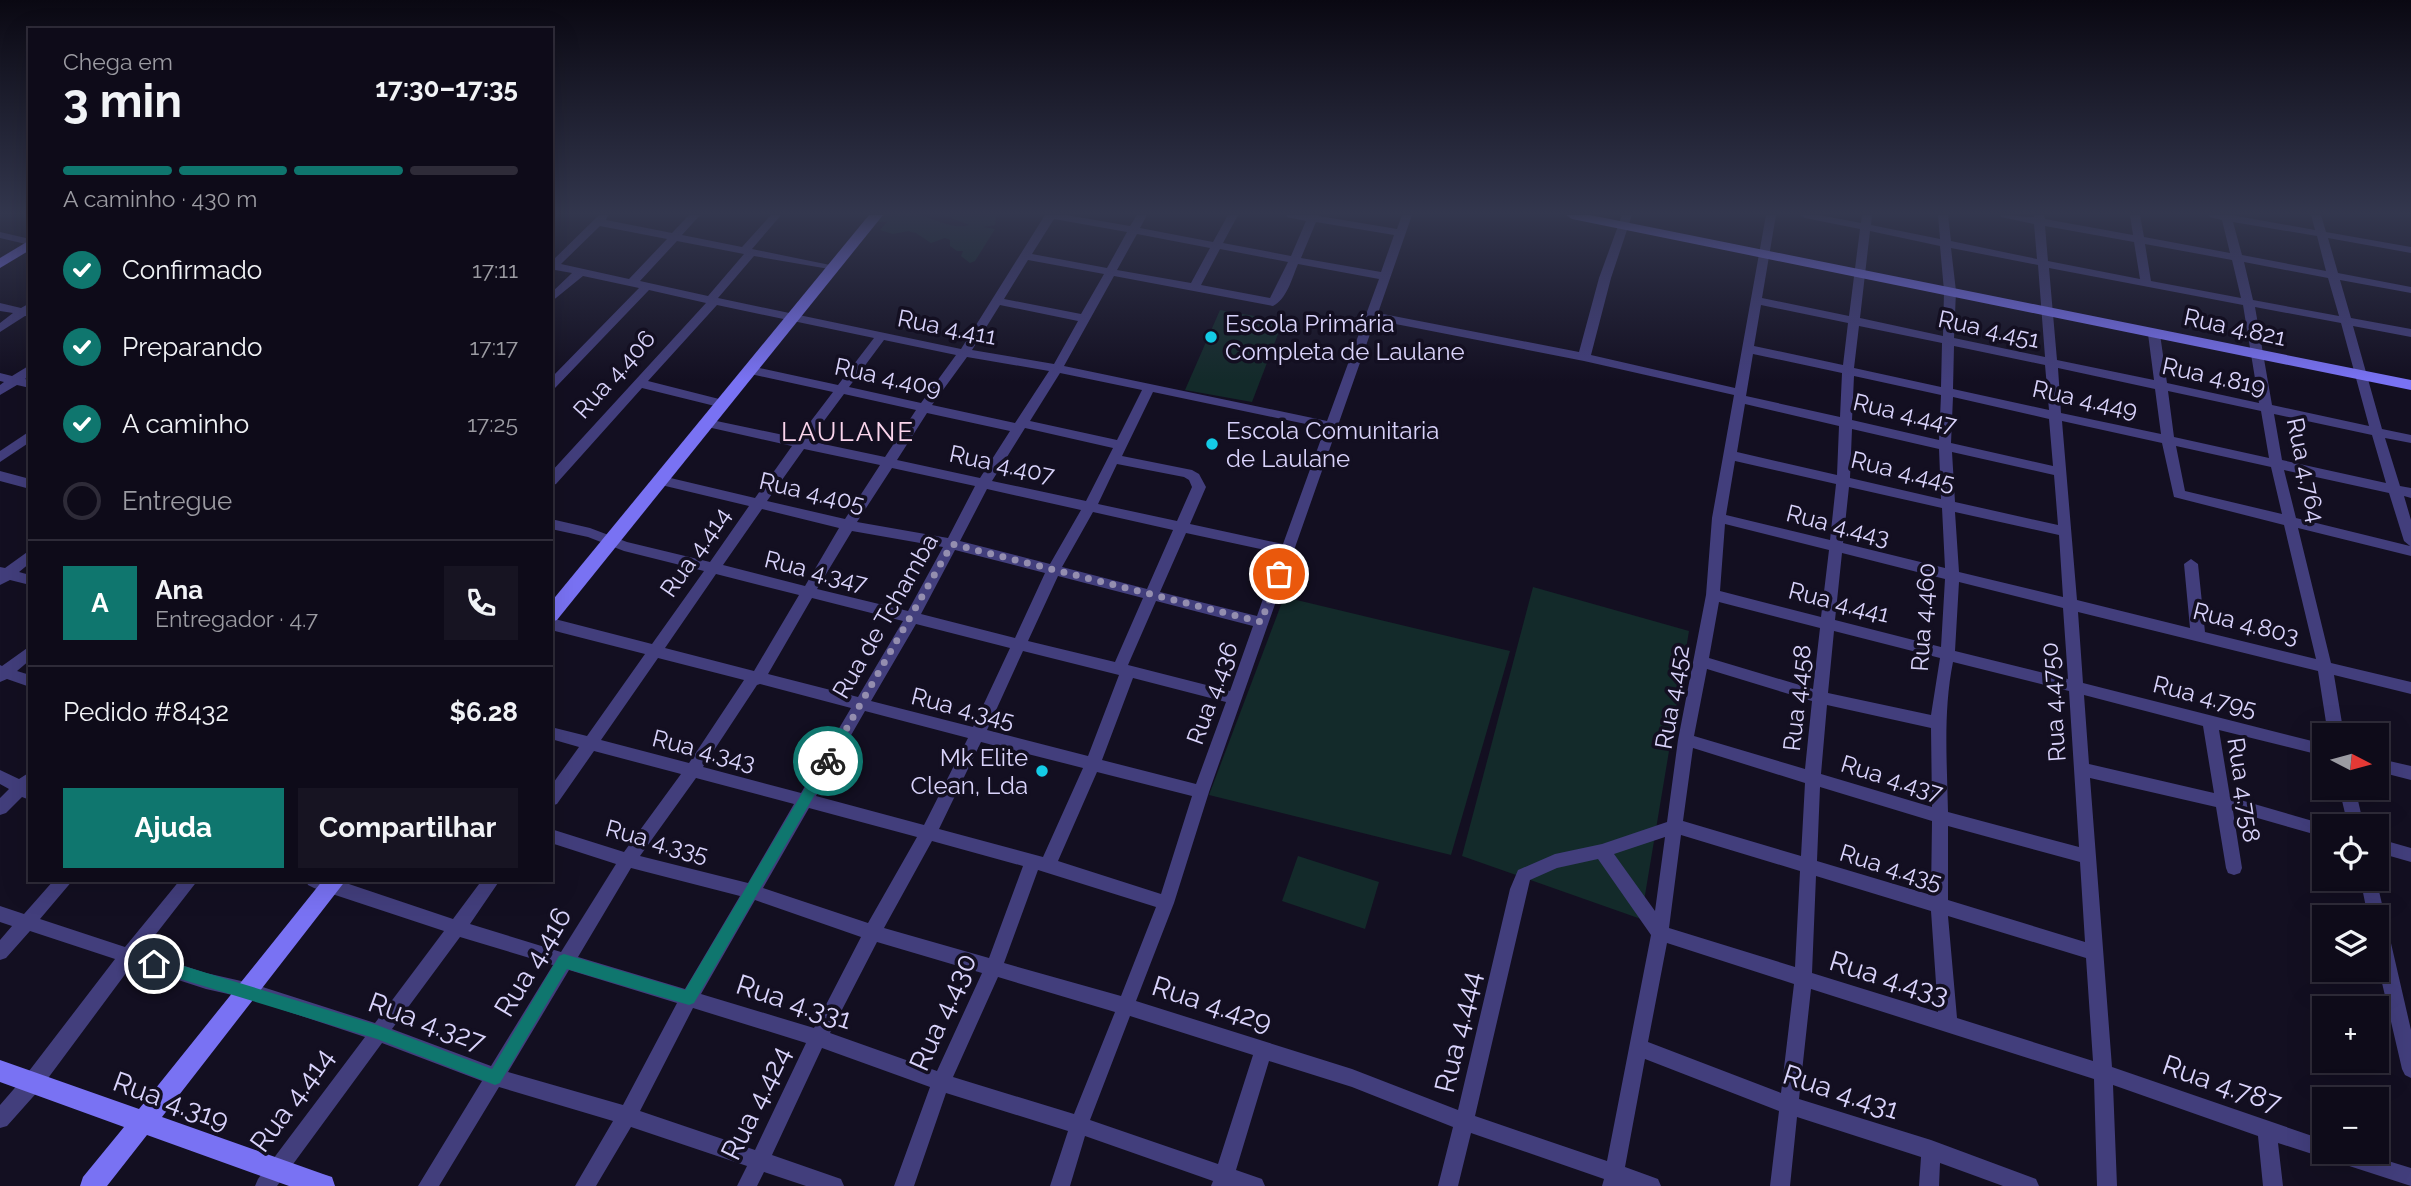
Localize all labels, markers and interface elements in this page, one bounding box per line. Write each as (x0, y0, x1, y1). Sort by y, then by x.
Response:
text: Chega em (63, 48, 173, 75)
text: 17:30–17:35 (375, 73, 518, 103)
text: 3 min (63, 74, 182, 128)
text: A caminho · 430 m (63, 185, 258, 212)
icon: check (63, 251, 101, 289)
text: Confirmado (122, 255, 262, 285)
text: 17:11 (472, 256, 518, 283)
street label: Rua 4.821 (2181, 302, 2289, 352)
street label: Rua 4.411 (895, 303, 999, 351)
street label: Rua 4.451 (1936, 304, 2042, 354)
place label: Escola Primária Completa de Laulane (1225, 309, 1465, 366)
street label: Rua 4.406 (567, 324, 661, 424)
icon: check (63, 328, 101, 366)
marker: Escola Primária Completa de Laulane (1203, 329, 1219, 345)
text: Preparando (122, 332, 262, 362)
text: 17:17 (470, 333, 518, 360)
street label: Rua 4.819 (2160, 351, 2268, 401)
street label: Rua 4.409 (832, 352, 944, 402)
street label: Rua 4.449 (2030, 374, 2140, 424)
street label: Rua 4.447 (1850, 387, 1960, 439)
icon: check (63, 405, 101, 443)
text: A caminho (122, 409, 249, 439)
text: 17:25 (467, 410, 518, 437)
street label: Rua 4.764 (2281, 415, 2331, 525)
place label: Escola Comunitaria de Laulane (1226, 416, 1439, 473)
district label: LAULANE (781, 417, 915, 447)
marker: Escola Comunitaria de Laulane (1204, 436, 1220, 452)
street label: Rua 4.407 (947, 439, 1058, 489)
street label: Rua 4.445 (1848, 445, 1958, 497)
street label: Rua 4.405 (756, 466, 868, 518)
text: Entregue (122, 486, 232, 516)
street label: Rua 4.443 (1783, 498, 1893, 552)
street label: Rua 4.414 (654, 501, 736, 603)
street label: Rua de Tchamba (826, 528, 944, 704)
street label: Rua 4.347 (761, 544, 871, 598)
pin (1249, 544, 1309, 604)
icon: bag (1260, 555, 1298, 593)
street label: Rua 4.460 (1905, 562, 1941, 672)
button: phone (444, 566, 518, 640)
text: Ana (155, 575, 203, 605)
street label: Rua 4.441 (1785, 575, 1893, 629)
text: A (91, 588, 109, 618)
street label: Rua 4.803 (2190, 596, 2302, 650)
text: Entregador · 4.7 (155, 605, 318, 632)
street label: Rua 4.436 (1180, 638, 1244, 748)
street label: Rua 4.4750 (2034, 641, 2072, 763)
street label: Rua 4.452 (1649, 643, 1695, 751)
street label: Rua 4.458 (1777, 643, 1817, 753)
street label: Rua 4.795 (2150, 669, 2260, 723)
street label: Rua 4.345 (908, 681, 1018, 735)
text: Pedido #8432 (63, 697, 229, 727)
text: $6.28 (450, 697, 518, 727)
street label: Rua 4.343 (649, 723, 759, 777)
north arrow (2312, 723, 2389, 800)
map controls (2312, 723, 2389, 1164)
courier (793, 726, 863, 796)
street label: Rua 4.758 (2221, 735, 2267, 845)
icon: bike (809, 742, 847, 780)
place label: Mk Elite Clean, Lda (911, 743, 1028, 800)
street label: Rua 4.437 (1837, 749, 1947, 807)
marker: Mk Elite Clean, Lda (1034, 763, 1050, 779)
button: Ajuda (63, 788, 284, 868)
button: Compartilhar (298, 788, 518, 868)
street label: Rua 4.335 (602, 813, 712, 869)
button: locate (2312, 814, 2389, 891)
street label: Rua 4.435 (1836, 838, 1946, 896)
street label: Rua 4.416 (487, 901, 579, 1023)
button: layers (2312, 905, 2389, 982)
pin (124, 934, 184, 994)
street label: Rua 4.433 (1825, 944, 1953, 1012)
icon: home (135, 945, 173, 983)
street label: Rua 4.430 (902, 948, 984, 1076)
street label: Rua 4.331 (732, 968, 856, 1036)
street label: Rua 4.444 (1428, 968, 1488, 1096)
street label: Rua 4.429 (1148, 969, 1276, 1039)
street label: Rua 4.327 (364, 986, 490, 1058)
button: + (2312, 996, 2389, 1073)
street label: Rua 4.424 (714, 1041, 798, 1165)
street label: Rua 4.414 (243, 1042, 341, 1158)
street label: Rua 4.787 (2158, 1048, 2286, 1120)
street label: Rua 4.431 (1779, 1058, 1903, 1126)
street label: Rua 4.319 (108, 1065, 234, 1137)
button: − (2312, 1087, 2389, 1164)

